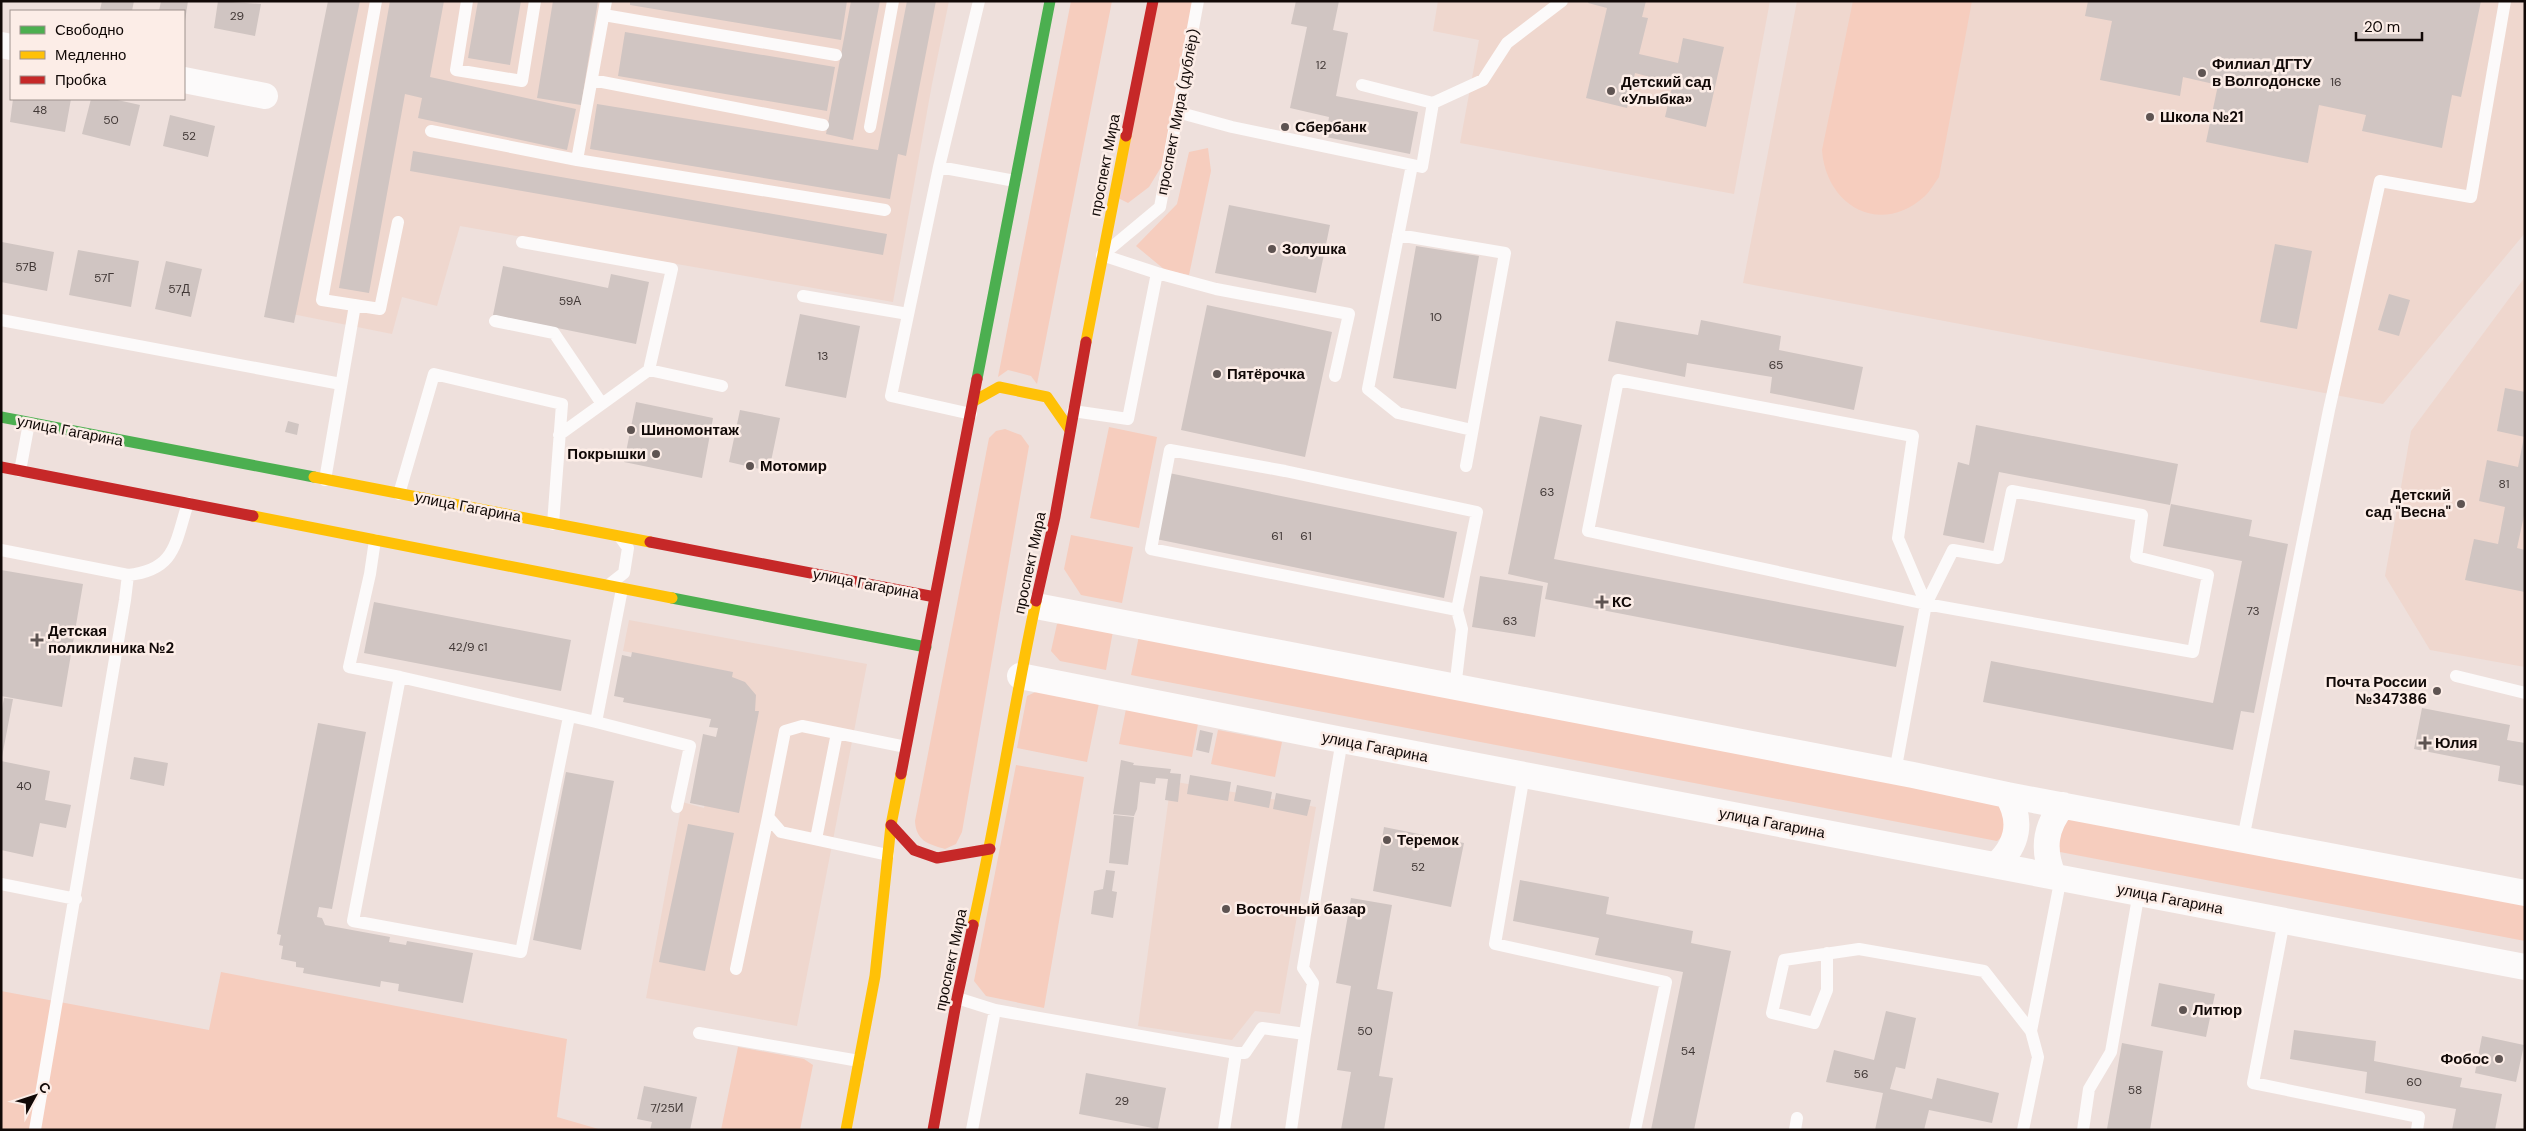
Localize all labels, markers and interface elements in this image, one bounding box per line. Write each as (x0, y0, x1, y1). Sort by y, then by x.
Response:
house number: 29 (230, 8, 244, 24)
legend (10, 10, 185, 100)
scale bar (2356, 10, 2422, 42)
text: 20 m (2364, 17, 2400, 37)
text: Свободно (55, 20, 124, 40)
street label: проспект Мира (дублёр) (1152, 27, 1204, 197)
text: Медленно (55, 45, 126, 65)
place label: Филиал ДГТУ в Волгодонске (2212, 54, 2321, 91)
house number: 12 (1316, 57, 1326, 73)
marker: Филиал ДГТУ в Волгодонске (2196, 67, 2208, 79)
text: Пробка (55, 70, 107, 90)
place label: Детский сад «Улыбка» (1621, 72, 1712, 109)
house number: 16 (2330, 74, 2342, 90)
marker: Детский сад «Улыбка» (1605, 85, 1617, 97)
house number: 48 (33, 102, 47, 118)
place label: Школа №21 (2160, 107, 2243, 127)
street label: проспект Мира (1085, 111, 1125, 218)
marker: Школа №21 (2144, 111, 2156, 123)
house number: 50 (103, 112, 119, 128)
place label: Сбербанк (1295, 117, 1367, 137)
marker: Сбербанк (1279, 121, 1291, 133)
house number: 52 (182, 128, 196, 144)
place label: Золушка (1282, 239, 1347, 259)
marker: Золушка (1266, 243, 1278, 255)
house number: 57В (15, 259, 37, 275)
house number: 57Г (94, 270, 115, 286)
house number: 57Д (168, 281, 190, 297)
house number: 59А (559, 293, 581, 309)
house number: 10 (1430, 309, 1442, 325)
house number: 13 (818, 348, 828, 364)
house number: 65 (1769, 357, 1783, 373)
place label: Пятёрочка (1227, 364, 1305, 384)
marker: Пятёрочка (1211, 368, 1223, 380)
street label: улица Гагарина (15, 411, 125, 451)
place label: Шиномонтаж (641, 420, 739, 440)
marker: Шиномонтаж (625, 424, 637, 436)
place label: Покрышки (567, 444, 646, 464)
marker: Покрышки (650, 448, 662, 460)
place label: Мотомир (760, 456, 827, 476)
marker: Мотомир (744, 460, 756, 472)
house number: 81 (2499, 476, 2509, 492)
house number: 63 (1540, 484, 1554, 500)
place label: Детский сад "Весна" (2365, 485, 2451, 522)
street label: улица Гагарина (413, 487, 523, 527)
marker: Детский сад "Весна" (2455, 498, 2467, 510)
street label: проспект Мира (1009, 509, 1051, 616)
house number: 61 (1271, 528, 1283, 544)
house number: 61 (1300, 528, 1312, 544)
street label: улица Гагарина (811, 564, 921, 604)
place label: КС (1612, 592, 1632, 612)
marker: КС (1596, 596, 1608, 608)
house number: 73 (2246, 603, 2260, 619)
house number: 63 (1503, 613, 1517, 629)
place label: Детская поликлиника №2 (48, 621, 174, 658)
marker: Детская поликлиника №2 (30, 633, 44, 647)
house number: 42/9 с1 (449, 639, 487, 655)
place label: Почта России №347386 (2326, 672, 2427, 709)
marker: Почта России №347386 (2431, 685, 2443, 697)
street label: улица Гагарина (1320, 727, 1430, 767)
place label: Юлия (2435, 733, 2478, 753)
marker: Юлия (2419, 737, 2431, 749)
house number: 40 (16, 778, 32, 794)
street label: улица Гагарина (1717, 803, 1827, 843)
place label: Теремок (1397, 830, 1459, 850)
marker: Теремок (1381, 834, 1393, 846)
house number: 52 (1411, 859, 1425, 875)
street label: улица Гагарина (2115, 879, 2225, 919)
place label: Восточный базар (1236, 899, 1366, 919)
marker: Восточный базар (1220, 903, 1232, 915)
street label: проспект Мира (930, 906, 972, 1013)
place label: Литюр (2193, 1000, 2242, 1020)
marker: Литюр (2177, 1004, 2189, 1016)
house number: 50 (1357, 1023, 1373, 1039)
house number: 54 (1681, 1043, 1695, 1059)
place label: Фобос (2440, 1049, 2489, 1069)
marker: Фобос (2493, 1053, 2505, 1065)
house number: 56 (1854, 1066, 1868, 1082)
north arrow (10, 1071, 60, 1121)
house number: 60 (2406, 1074, 2422, 1090)
text: С (35, 1078, 55, 1097)
house number: 58 (2128, 1082, 2142, 1098)
house number: 29 (1115, 1093, 1129, 1109)
house number: 7/25И (651, 1100, 683, 1116)

